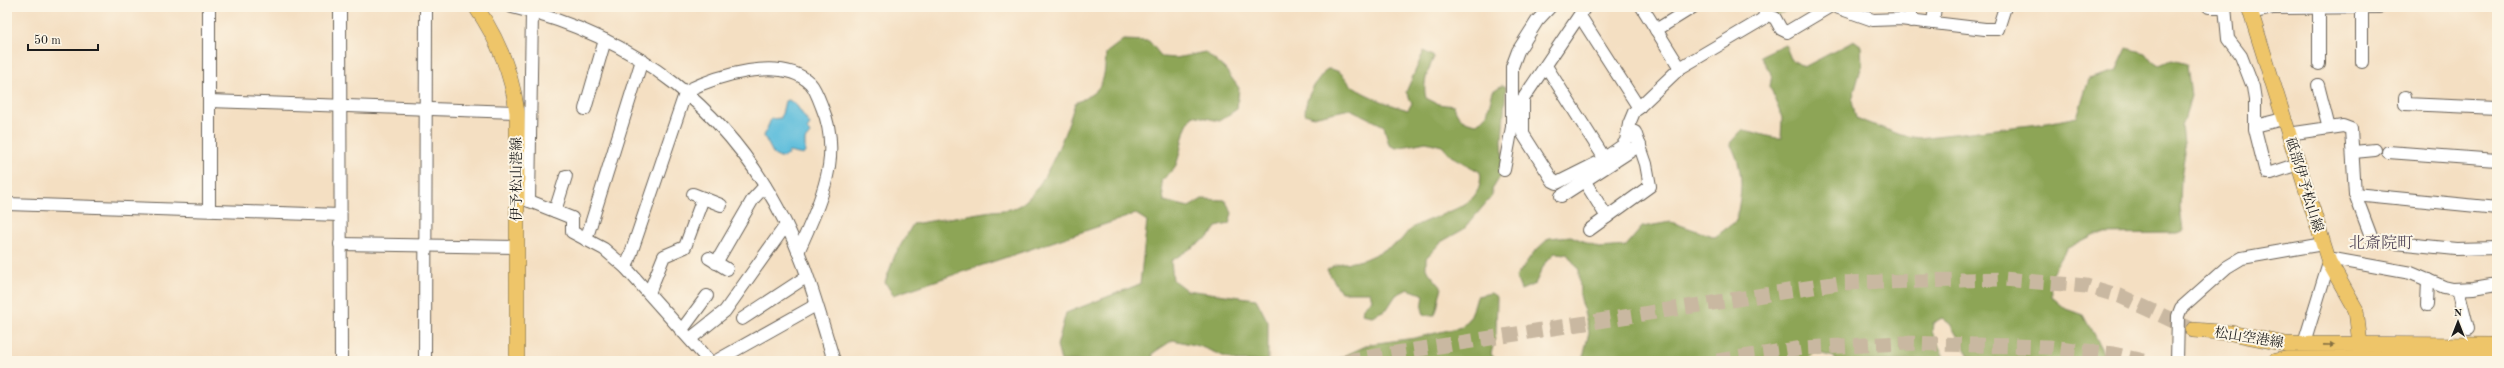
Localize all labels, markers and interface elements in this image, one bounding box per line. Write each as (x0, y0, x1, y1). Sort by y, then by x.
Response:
scale bar (28, 26, 98, 52)
text: 50 m (34, 34, 61, 47)
street label: 砥部伊予松山線 (2283, 136, 2326, 234)
street label: 伊予松山港線 (509, 137, 524, 221)
district label: 北斎院町 (2349, 234, 2413, 252)
north arrow (2438, 302, 2478, 342)
text: N (2454, 308, 2463, 319)
street label: 松山空港線 (2213, 325, 2285, 350)
one-way arrow (2323, 342, 2336, 348)

